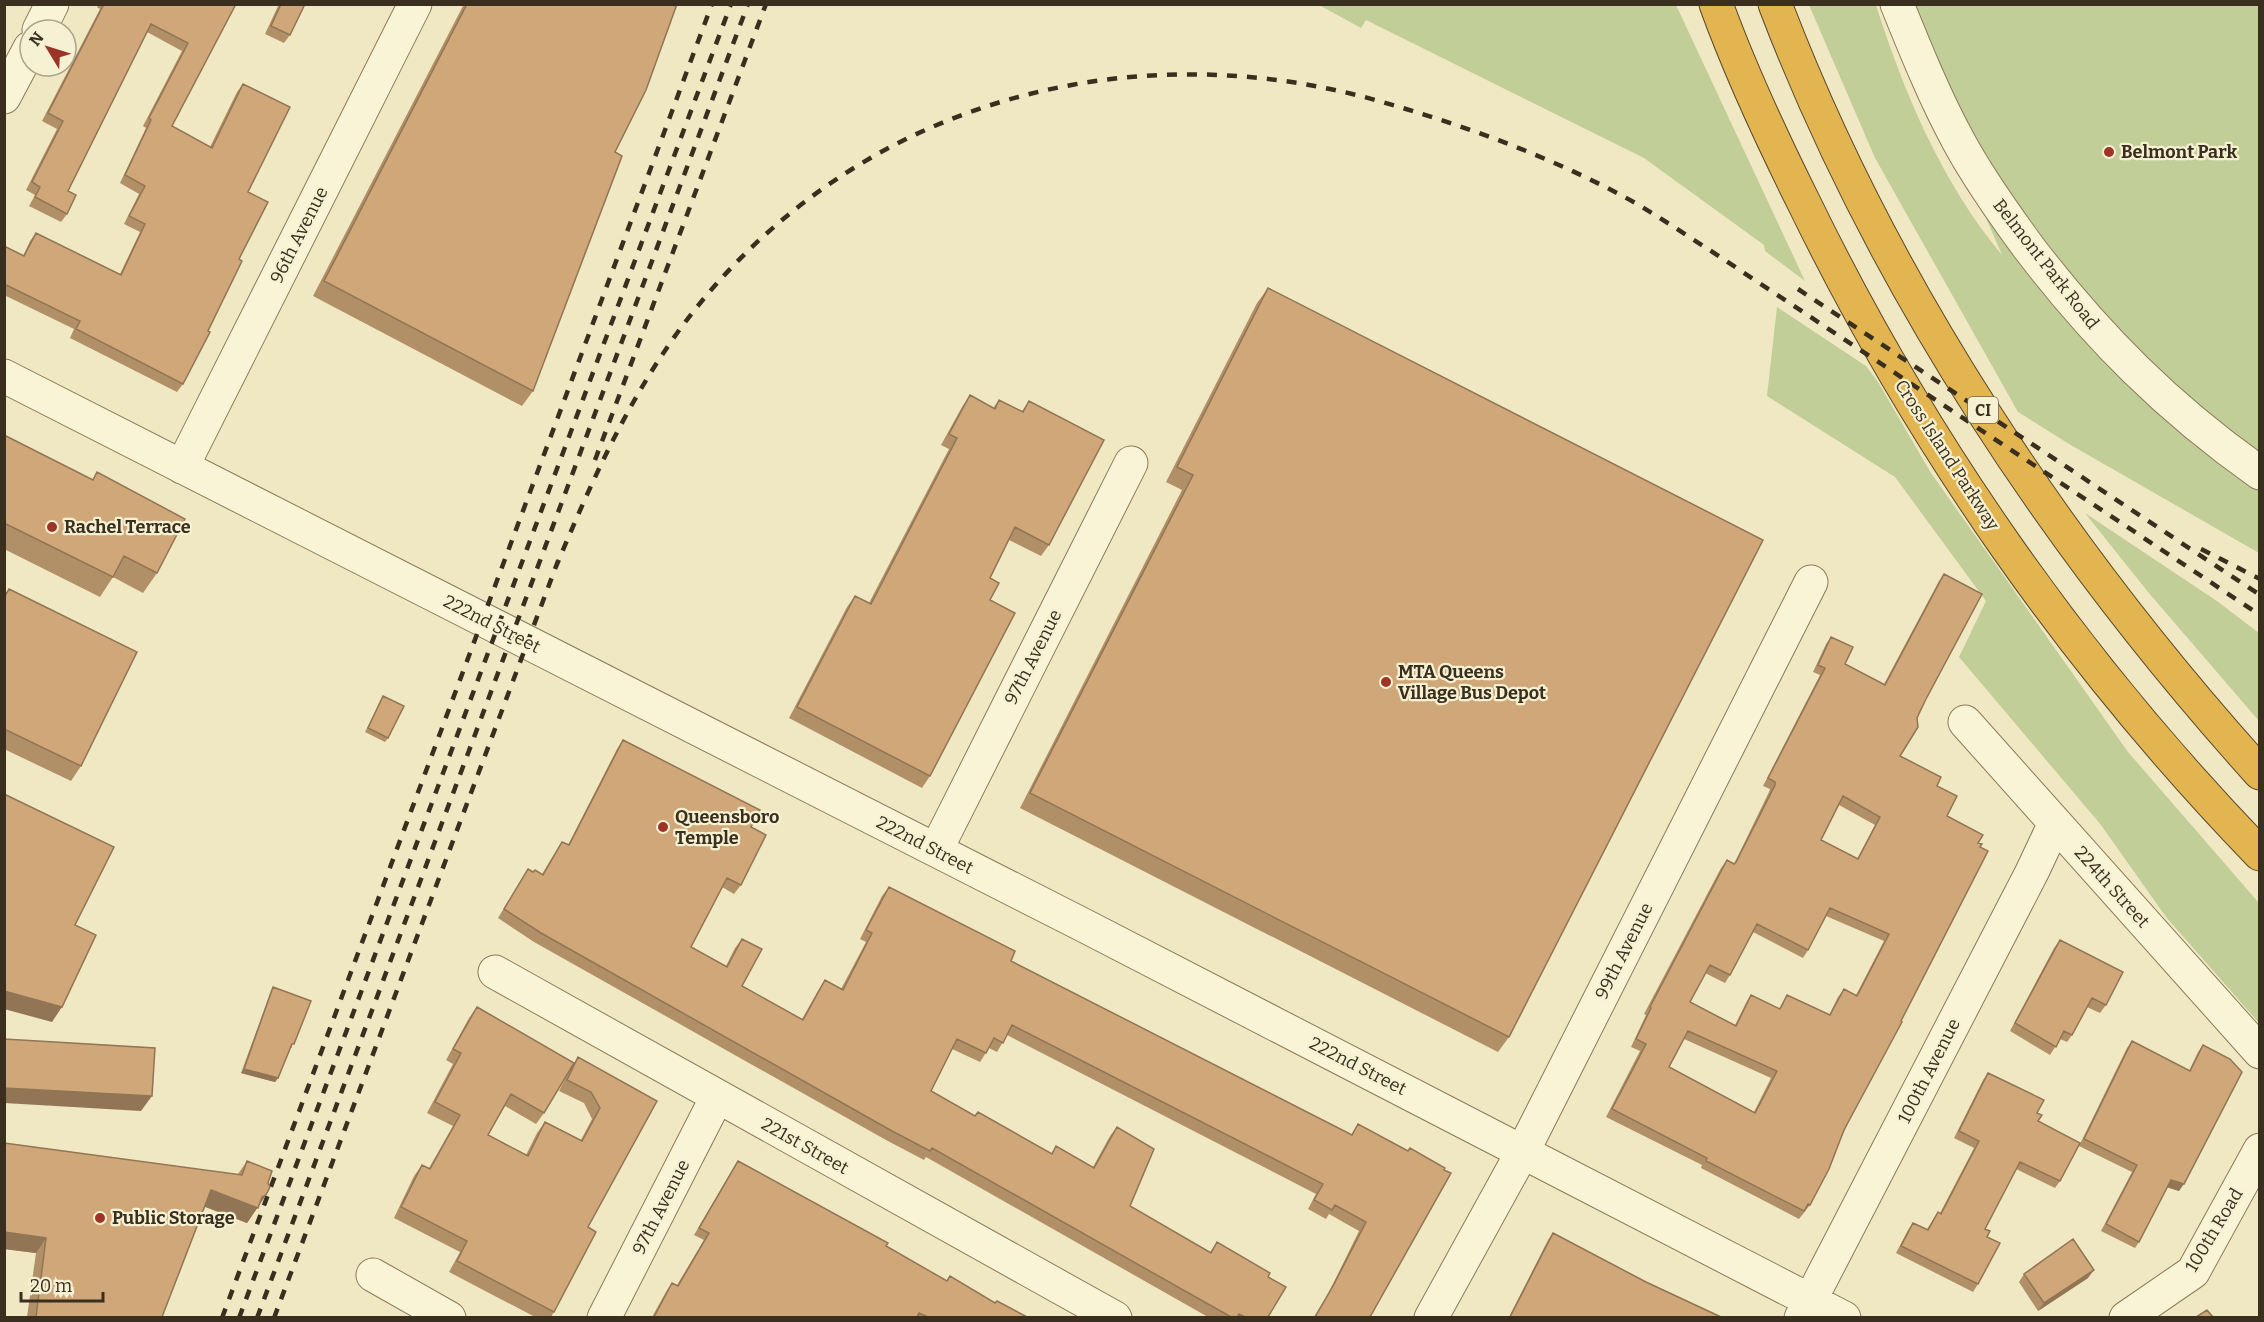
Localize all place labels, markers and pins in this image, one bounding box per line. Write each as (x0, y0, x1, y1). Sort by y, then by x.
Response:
place label: Belmont Park (2121, 141, 2237, 163)
marker: Belmont Park (2102, 145, 2116, 159)
place label: Rachel Terrace (64, 516, 191, 538)
marker: Rachel Terrace (45, 520, 59, 534)
place label: MTA Queens Village Bus Depot (1398, 661, 1546, 704)
marker: MTA Queens Village Bus Depot (1379, 675, 1393, 689)
place label: Queensboro Temple (675, 806, 779, 849)
marker: Queensboro Temple (656, 820, 670, 834)
place label: Public Storage (112, 1207, 235, 1229)
marker: Public Storage (93, 1211, 107, 1225)

